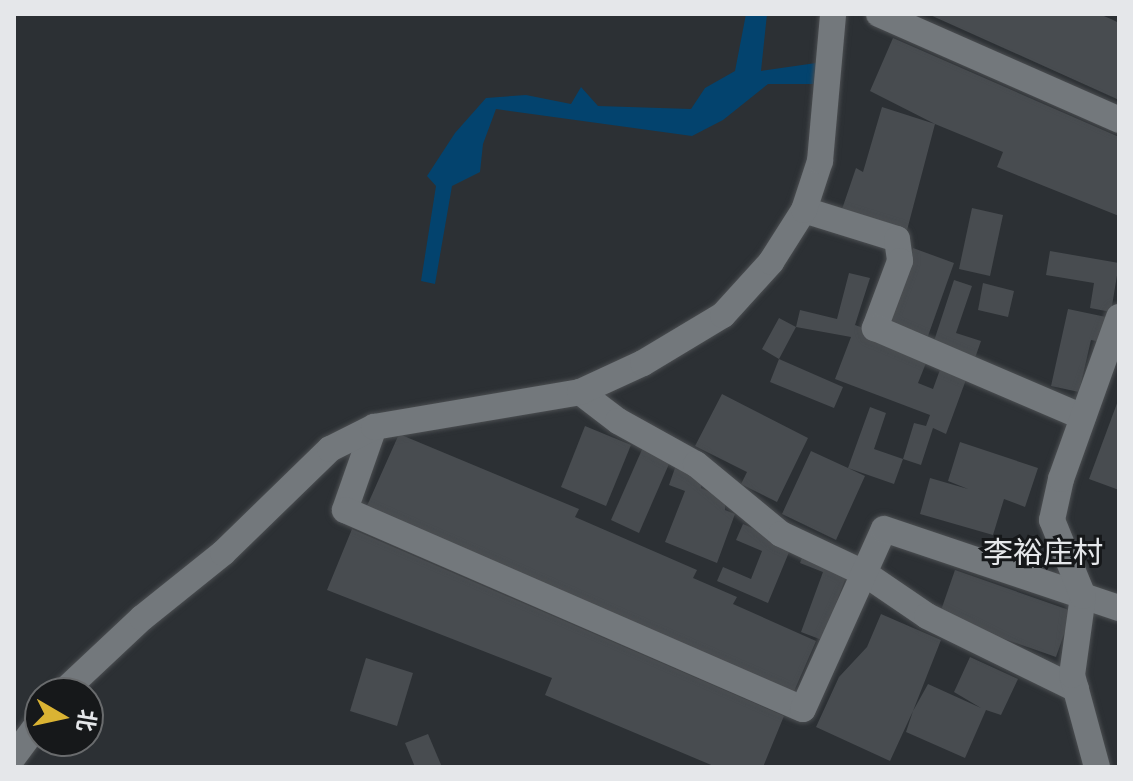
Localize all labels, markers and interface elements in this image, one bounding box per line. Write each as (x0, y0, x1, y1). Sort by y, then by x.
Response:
district label: 李裕庄村 (983, 535, 1103, 571)
north arrow (24, 677, 104, 757)
text: 北 (72, 708, 100, 733)

